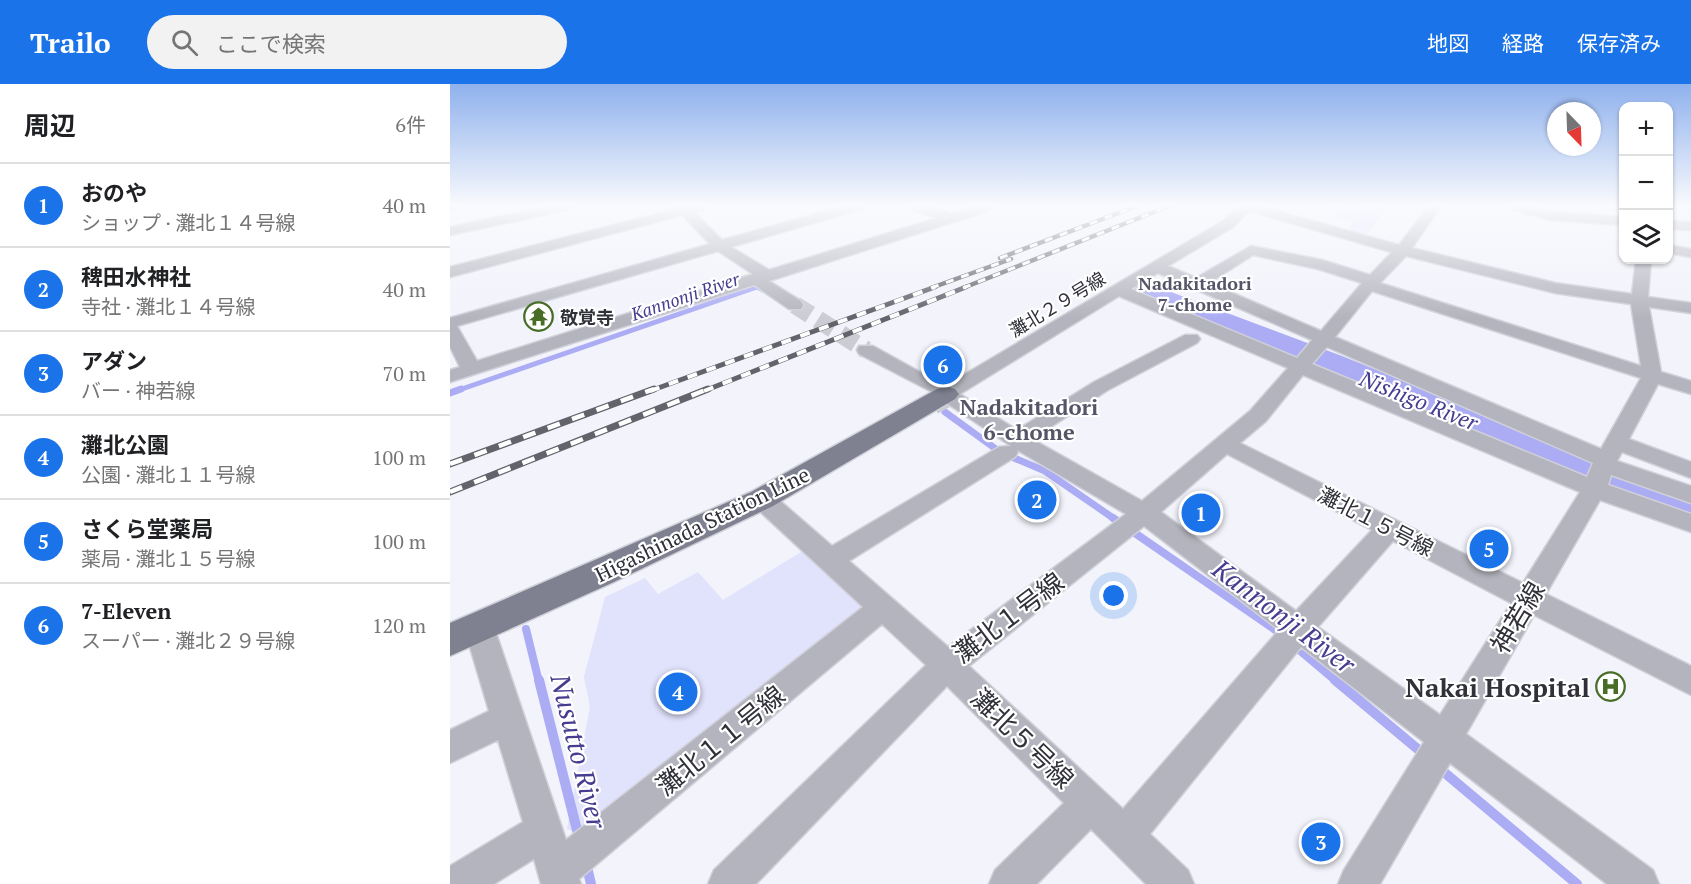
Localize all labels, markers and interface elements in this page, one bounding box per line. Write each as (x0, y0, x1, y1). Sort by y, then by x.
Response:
search box (147, 15, 567, 69)
text: Trailo (30, 24, 111, 61)
icon: search (168, 26, 201, 59)
text: ここで検索 (216, 29, 326, 58)
text: 地図 (1427, 29, 1469, 57)
text: 経路 (1502, 29, 1544, 57)
text: 保存済み (1577, 29, 1661, 57)
north arrow (1547, 102, 1601, 156)
map controls (1619, 102, 1673, 264)
button: + (1619, 102, 1673, 156)
text: 周辺 (24, 108, 76, 142)
text: 6件 (395, 111, 426, 138)
button: − (1619, 156, 1673, 210)
text: おのや (81, 178, 147, 207)
text: 1 (38, 192, 49, 219)
text: 40 m (383, 192, 426, 219)
text: ショップ · 灘北１４号線 (81, 209, 296, 236)
button: layers (1619, 210, 1673, 264)
text: 稗田水神社 (81, 262, 191, 291)
water label: Kannonji River (627, 266, 743, 326)
street label: 灘北２９号線 (1005, 266, 1109, 342)
district label: Nadakitadori 7-chome (1138, 271, 1252, 316)
text: 2 (38, 276, 49, 303)
text: 40 m (383, 276, 426, 303)
text: 寺社 · 灘北１４号線 (81, 293, 256, 320)
temple icon: 敬覚寺 (523, 301, 555, 333)
place label: 敬覚寺 (560, 305, 614, 329)
pin: 6 (924, 342, 962, 388)
text: アダン (81, 346, 147, 375)
text: 3 (38, 360, 49, 387)
text: 70 m (383, 360, 426, 387)
water label: Nishigo River (1355, 363, 1484, 437)
text: バー · 神若線 (81, 377, 196, 404)
district label: Nadakitadori 6-chome (960, 392, 1098, 446)
text: 灘北公園 (81, 430, 169, 459)
text: 4 (38, 444, 49, 471)
text: 100 m (372, 444, 426, 471)
street label: Higashinada Station Line (590, 460, 814, 588)
text: 公園 · 灘北１１号線 (81, 461, 256, 488)
pin: 2 (1018, 478, 1056, 522)
street label: 灘北１５号線 (1314, 480, 1438, 562)
pin: 1 (1182, 490, 1221, 536)
text: さくら堂薬局 (81, 514, 213, 543)
pin: 5 (1470, 526, 1508, 572)
text: 5 (38, 528, 49, 555)
text: 100 m (372, 528, 426, 555)
text: 薬局 · 灘北１５号線 (81, 545, 256, 572)
water label: Kannonji River (1205, 550, 1364, 682)
street label: 灘北１号線 (946, 564, 1070, 670)
street label: 神若線 (1482, 575, 1552, 659)
your location (1099, 581, 1128, 610)
text: 7-Eleven (81, 596, 172, 625)
text: 6 (38, 612, 49, 639)
text: 120 m (372, 612, 426, 639)
text: スーパー · 灘北２９号線 (81, 627, 295, 654)
water label: Nusutto River (542, 669, 616, 833)
pin: 4 (658, 670, 698, 714)
place label: Nakai Hospital (1405, 670, 1590, 704)
hospital icon: Nakai Hospital (1595, 671, 1627, 703)
street label: 灘北１１号線 (649, 678, 791, 802)
street label: 灘北５号線 (964, 681, 1082, 795)
pin: 3 (1302, 820, 1340, 864)

